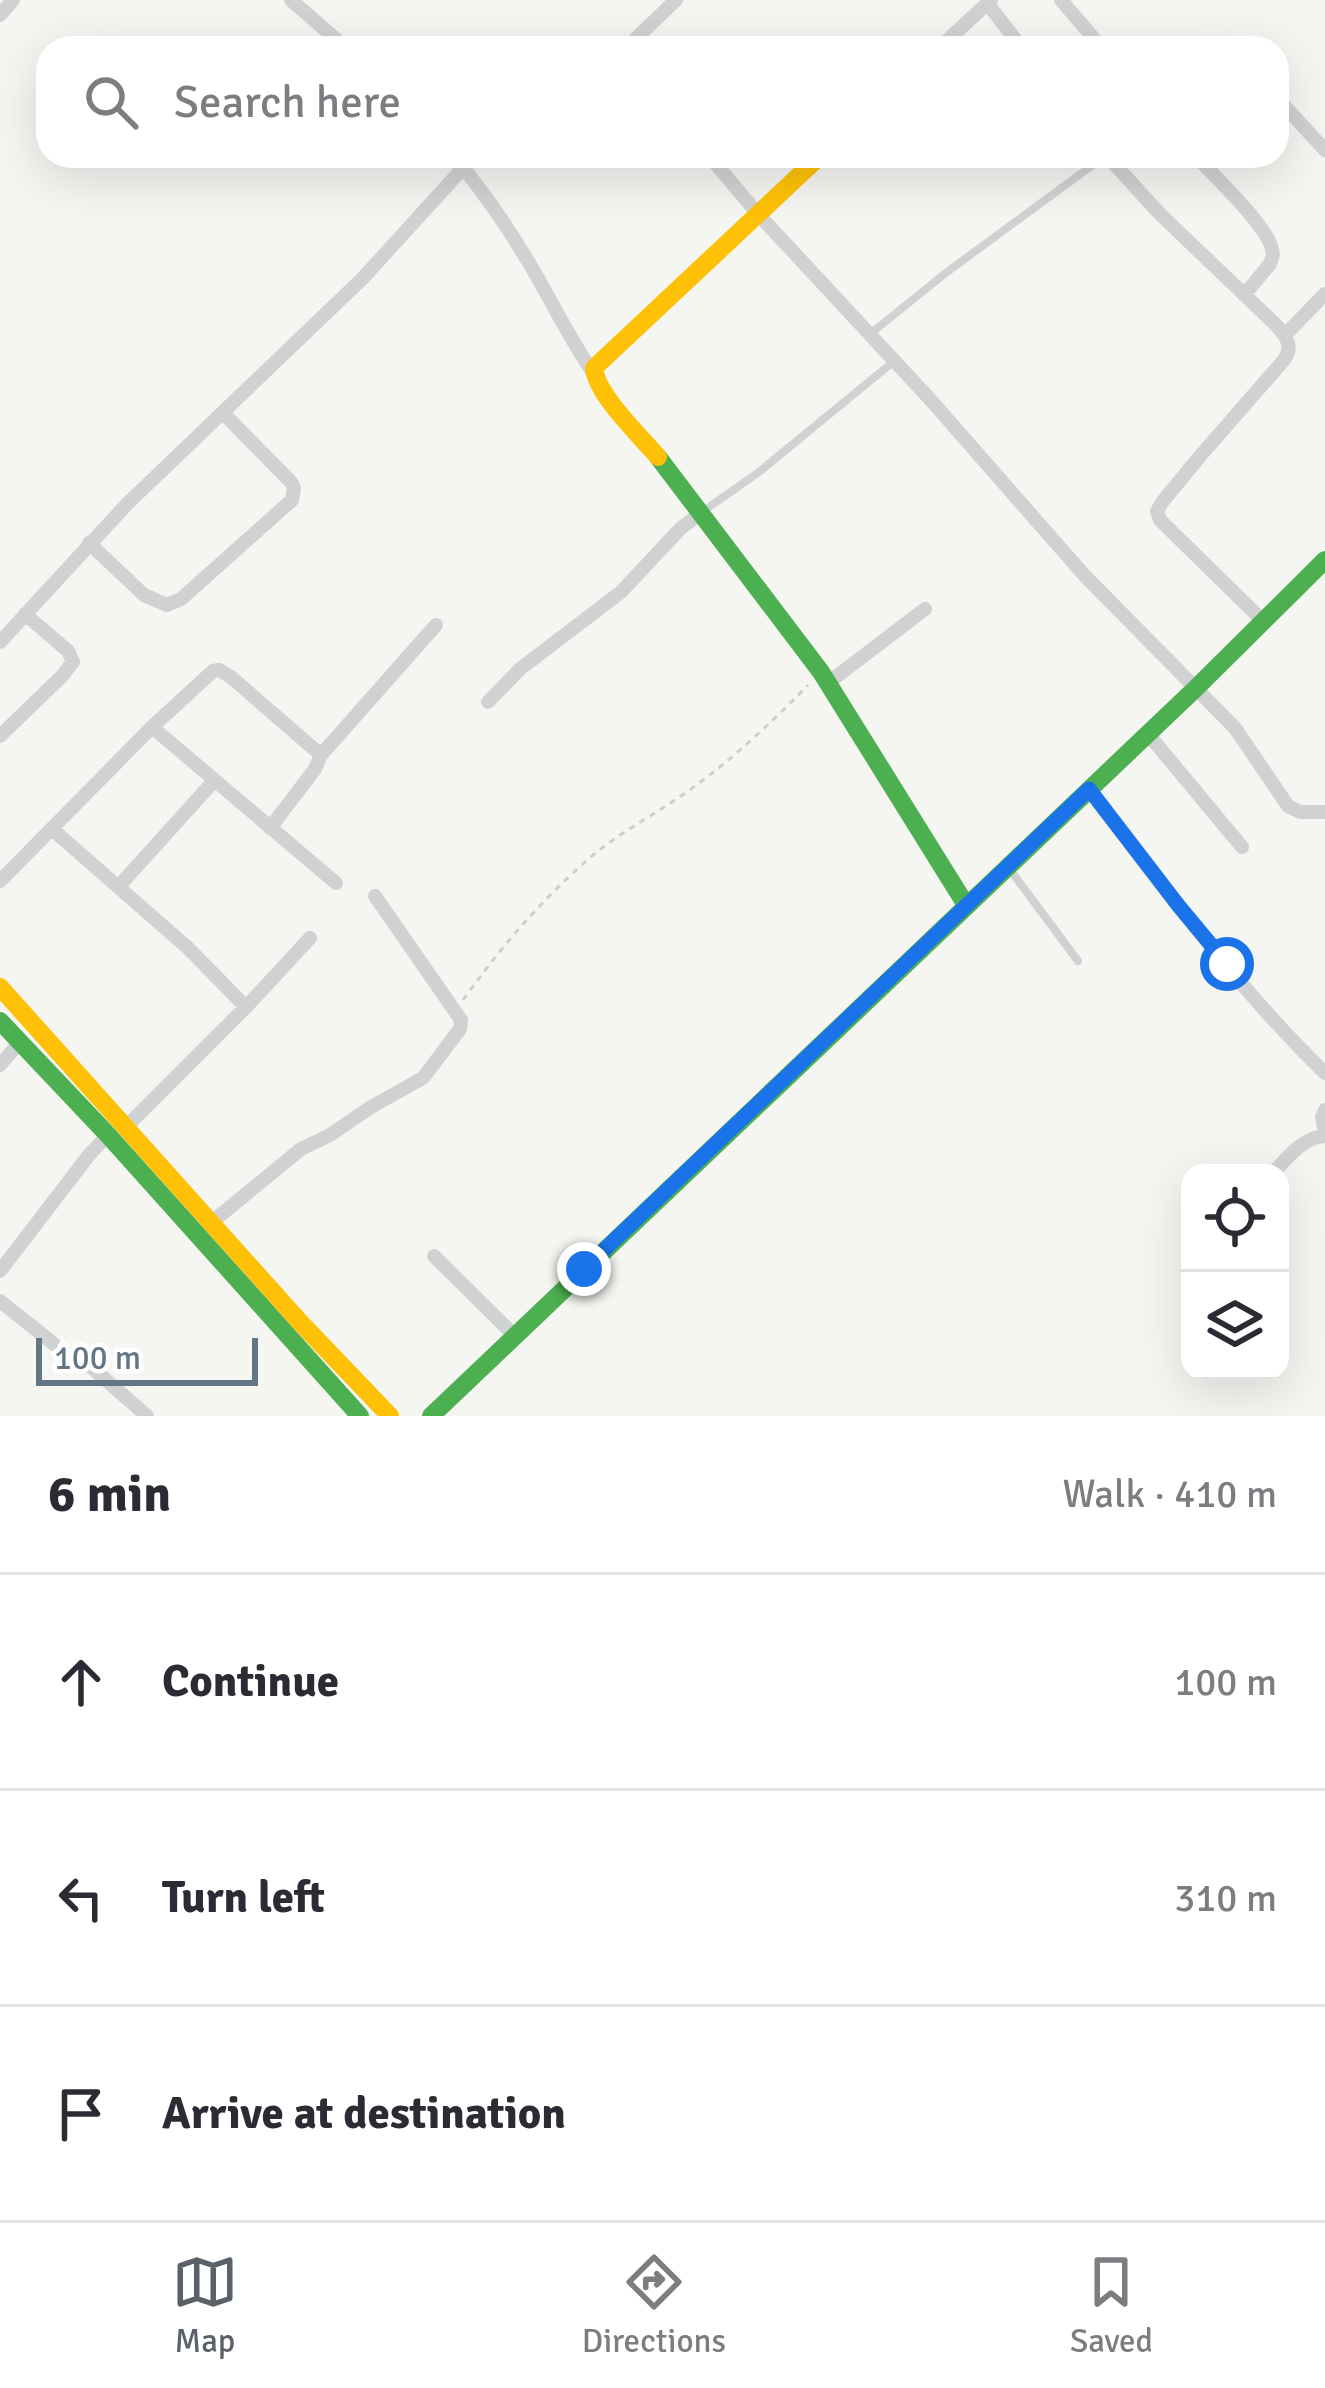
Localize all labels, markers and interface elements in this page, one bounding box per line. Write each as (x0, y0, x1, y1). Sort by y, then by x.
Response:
search box (36, 36, 1289, 168)
icon: search (78, 69, 144, 135)
text: Search here (174, 75, 401, 130)
route start (1200, 937, 1254, 991)
map controls (1181, 1164, 1289, 1380)
button: locate (1181, 1164, 1289, 1272)
route end (557, 1242, 611, 1296)
button: layers (1181, 1272, 1289, 1380)
scale bar (36, 1332, 258, 1385)
text: 100 m (54, 1338, 141, 1379)
text: 6 min (48, 1463, 171, 1526)
text: Walk · 410 m (1063, 1470, 1277, 1518)
icon: ahead (48, 1649, 114, 1715)
text: Continue (162, 1654, 339, 1709)
text: 100 m (1174, 1658, 1277, 1706)
icon: left (48, 1865, 114, 1931)
text: Turn left (162, 1870, 325, 1925)
text: 310 m (1174, 1874, 1277, 1922)
icon: arrive (48, 2081, 114, 2147)
text: Arrive at destination (162, 2086, 566, 2141)
tab: Map (172, 2249, 238, 2362)
tab: Directions (582, 2249, 726, 2362)
tab: Saved (1070, 2249, 1153, 2362)

